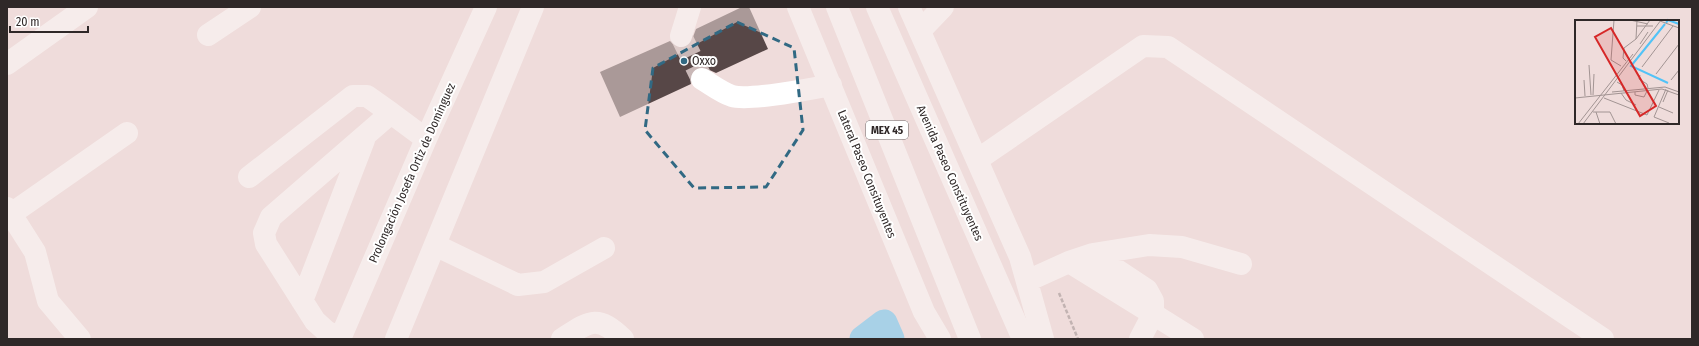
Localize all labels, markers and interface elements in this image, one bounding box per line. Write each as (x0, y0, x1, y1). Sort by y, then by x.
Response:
scale bar (10, 8, 88, 34)
text: 20 m (16, 15, 40, 29)
inset map (1575, 20, 1679, 124)
place label: Oxxo (692, 54, 716, 68)
marker: Oxxo (679, 56, 689, 66)
street label: Prolongación Josefa Ortiz de Domínguez (366, 81, 458, 265)
street label: Avenida Paseo Constituyentes (914, 103, 986, 243)
street label: Lateral Paseo Consituyentes (835, 108, 899, 240)
road number: MEX 45 (866, 121, 908, 139)

